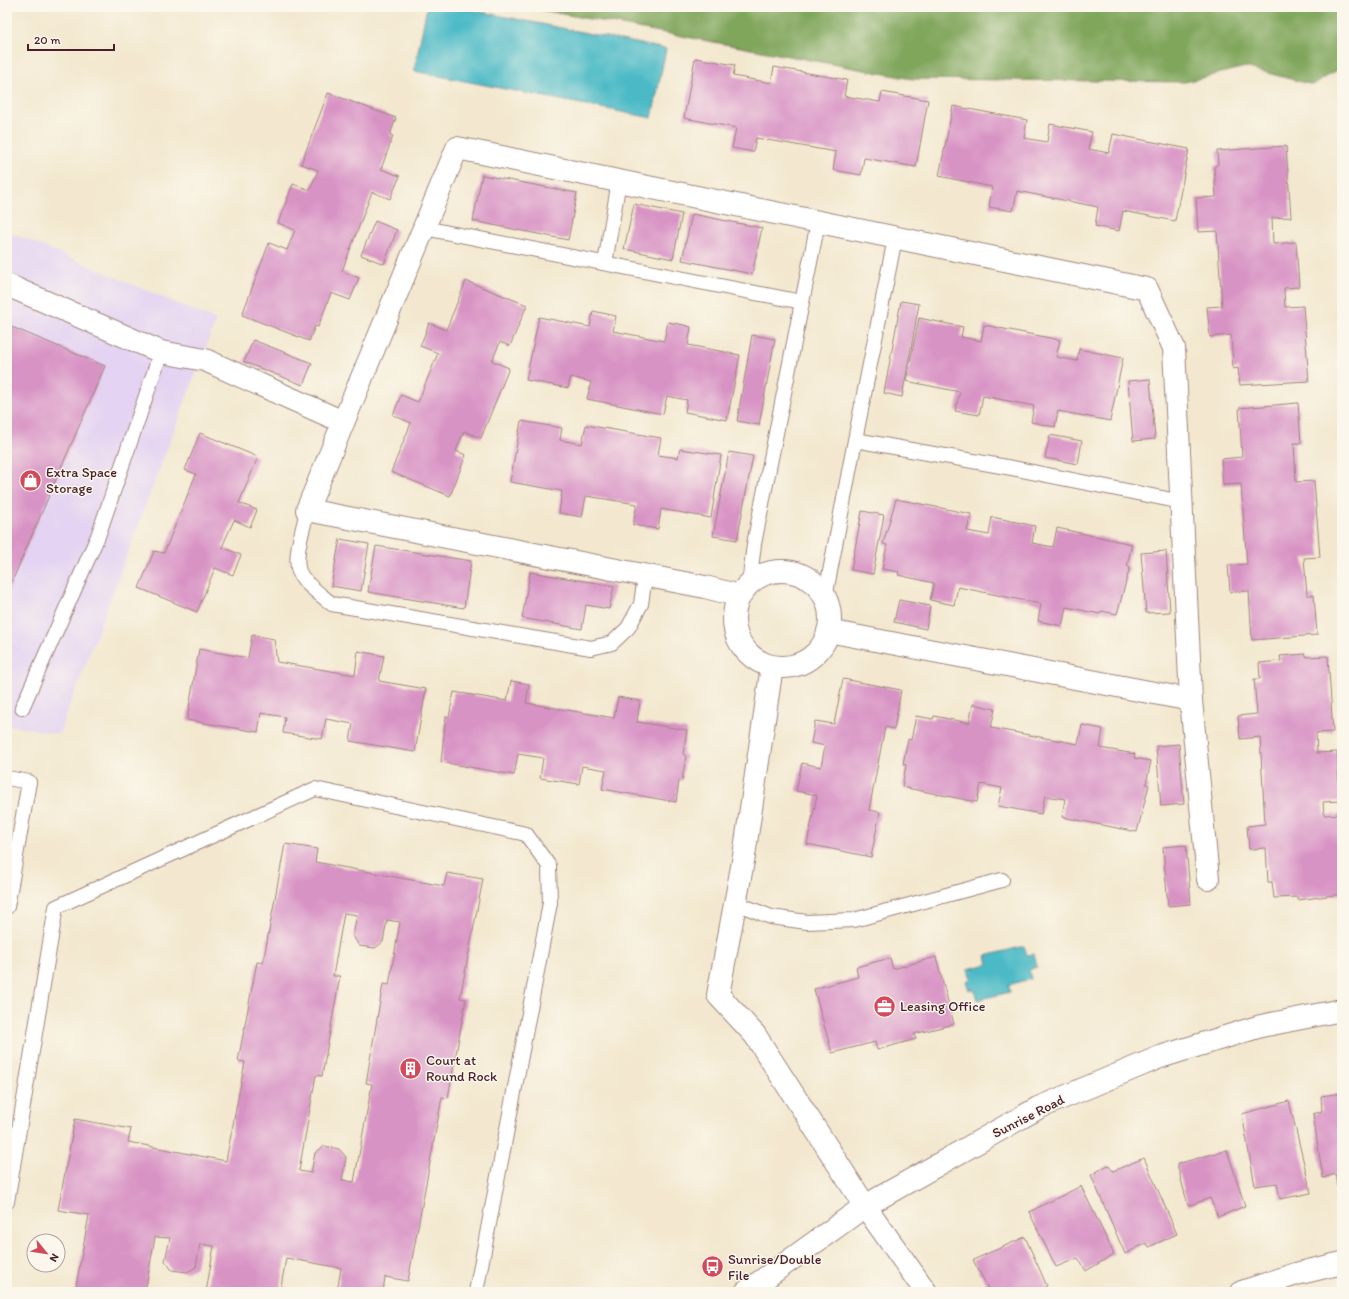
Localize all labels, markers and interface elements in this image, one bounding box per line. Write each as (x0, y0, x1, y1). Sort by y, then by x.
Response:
scale bar (28, 26, 114, 52)
text: 20 m (34, 33, 61, 47)
place label: Extra Space Storage (46, 464, 117, 497)
shop icon: Extra Space Storage (18, 467, 44, 493)
office icon: Leasing Office (871, 993, 897, 1019)
place label: Leasing Office (900, 998, 986, 1015)
place label: Court at Round Rock (426, 1052, 498, 1085)
building icon: Court at Round Rock (398, 1055, 424, 1081)
street label: Sunrise Road (989, 1091, 1067, 1142)
north arrow (26, 1233, 66, 1273)
text: N (47, 1251, 62, 1264)
place label: Sunrise/Double File (728, 1251, 822, 1284)
bus stop icon: Sunrise/Double File (699, 1254, 725, 1280)

